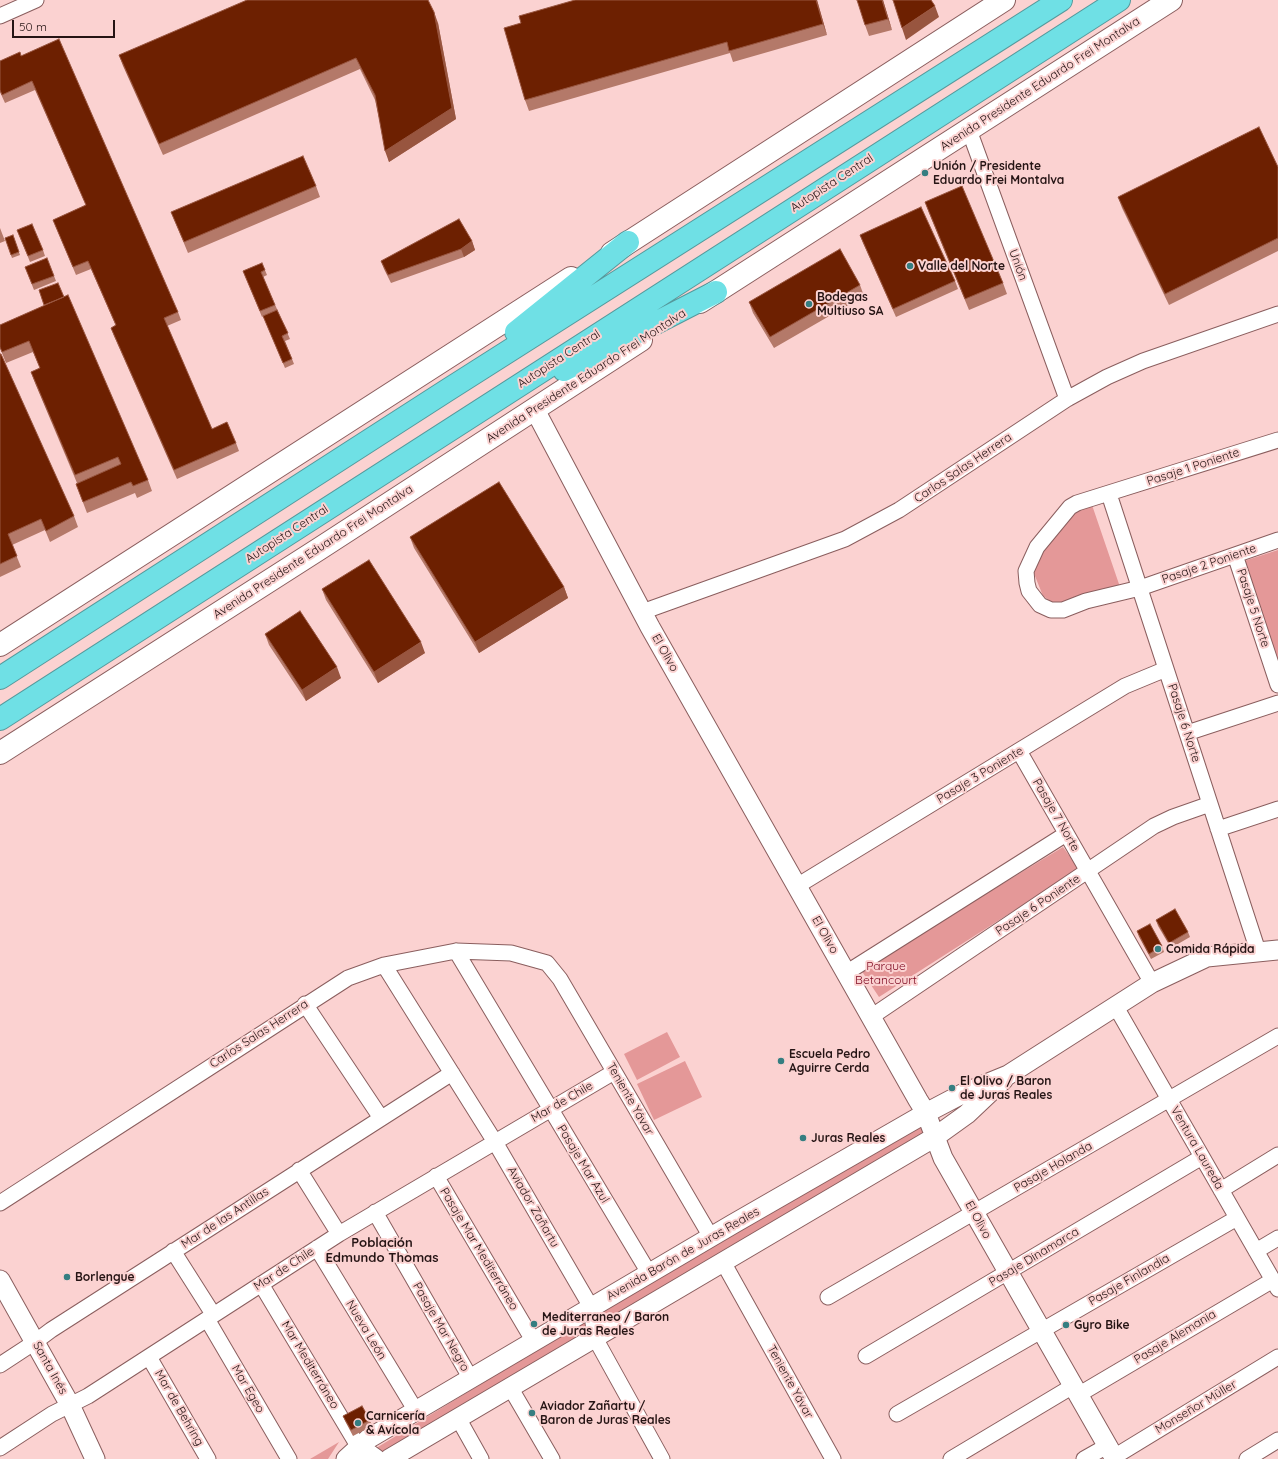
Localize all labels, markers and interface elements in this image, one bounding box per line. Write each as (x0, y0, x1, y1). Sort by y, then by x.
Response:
scale bar (14, 12, 117, 38)
street label: Avenida Presidente Eduardo Frei Montalva (938, 14, 1142, 154)
text: 50 m (19, 19, 47, 34)
street label: Autopista Central (788, 151, 876, 215)
place label: Unión / Presidente Eduardo Frei Montalva (933, 159, 1064, 187)
marker: Unión / Presidente Eduardo Frei Montalva (920, 168, 930, 178)
street label: Unión (1006, 247, 1030, 283)
place label: Valle del Norte (918, 259, 1005, 273)
marker: Valle del Norte (905, 261, 915, 271)
place label: Bodegas Multiuso SA (817, 290, 883, 318)
marker: Bodegas Multiuso SA (804, 299, 814, 309)
street label: Avenida Presidente Eduardo Frei Montalva (484, 306, 688, 446)
street label: Autopista Central (515, 327, 603, 391)
street label: Carlos Salas Herrera (912, 430, 1014, 506)
street label: Pasaje 1 Poniente (1145, 445, 1241, 489)
street label: Avenida Presidente Eduardo Frei Montalva (211, 482, 415, 622)
street label: Autopista Central (243, 502, 331, 566)
street label: Pasaje 2 Poniente (1160, 541, 1258, 587)
street label: Pasaje 5 Norte (1234, 567, 1272, 649)
street label: El Olivo (649, 632, 681, 674)
street label: Pasaje 6 Norte (1165, 682, 1203, 764)
street label: Pasaje 3 Poniente (934, 743, 1026, 807)
street label: Pasaje 7 Norte (1029, 776, 1083, 854)
street label: Pasaje 6 Poniente (993, 871, 1083, 939)
street label: El Olivo (809, 914, 841, 956)
place label: Comida Rápida (1166, 942, 1255, 956)
marker: Comida Rápida (1153, 944, 1163, 954)
park label: Parque Betancourt (855, 959, 917, 987)
street label: Carlos Salas Herrera (207, 997, 311, 1071)
place label: Escuela Pedro Aguirre Cerda (789, 1047, 870, 1075)
marker: Escuela Pedro Aguirre Cerda (776, 1056, 786, 1066)
street label: Teniente Yávar (603, 1060, 657, 1138)
place label: El Olivo / Baron de Juras Reales (960, 1074, 1052, 1102)
street label: Mar de Chile (528, 1078, 596, 1126)
marker: El Olivo / Baron de Juras Reales (947, 1083, 957, 1093)
street label: Ventura Laureda (1167, 1104, 1227, 1192)
street label: Pasaje Mar Azul (554, 1122, 612, 1206)
place label: Juras Reales (811, 1131, 885, 1145)
marker: Juras Reales (798, 1133, 808, 1143)
street label: Pasaje Holanda (1011, 1139, 1095, 1195)
street label: Aviador Zañartu (504, 1164, 562, 1250)
street label: Mar de las Antillas (179, 1184, 271, 1252)
street label: Pasaje Mar Mediterráneo (437, 1185, 521, 1313)
street label: El Olivo (962, 1199, 994, 1241)
street label: Avenida Barón de Juras Reales (604, 1204, 762, 1304)
street label: Pasaje Dinamarca (987, 1225, 1081, 1289)
district label: Población Edmundo Thomas (325, 1235, 439, 1266)
street label: Mar de Chile (251, 1244, 317, 1294)
street label: Pasaje Finlandia (1086, 1251, 1172, 1309)
place label: Borlengue (75, 1270, 135, 1284)
marker: Borlengue (62, 1272, 72, 1282)
street label: Pasaje Mar Negro (410, 1280, 472, 1374)
street label: Nueva León (343, 1298, 389, 1362)
street label: Pasaje Alemania (1132, 1307, 1218, 1367)
place label: Mediterraneo / Baron de Juras Reales (542, 1310, 669, 1338)
place label: Gyro Bike (1074, 1318, 1130, 1332)
street label: Mar Mediterráneo (278, 1319, 342, 1411)
marker: Mediterraneo / Baron de Juras Reales (529, 1319, 539, 1329)
marker: Gyro Bike (1061, 1320, 1071, 1330)
street label: Santa Inés (30, 1339, 70, 1397)
street label: Teniente Yávar (764, 1343, 816, 1421)
street label: Mar Egeo (228, 1362, 268, 1416)
street label: Mar de Behring (151, 1367, 207, 1449)
street label: Monseñor Müller (1153, 1377, 1239, 1437)
place label: Aviador Zañartu / Baron de Juras Reales (540, 1399, 671, 1427)
marker: Aviador Zañartu / Baron de Juras Reales (527, 1408, 537, 1418)
place label: Carnicería & Avícola (366, 1409, 425, 1437)
marker: Carnicería & Avícola (353, 1418, 363, 1428)

